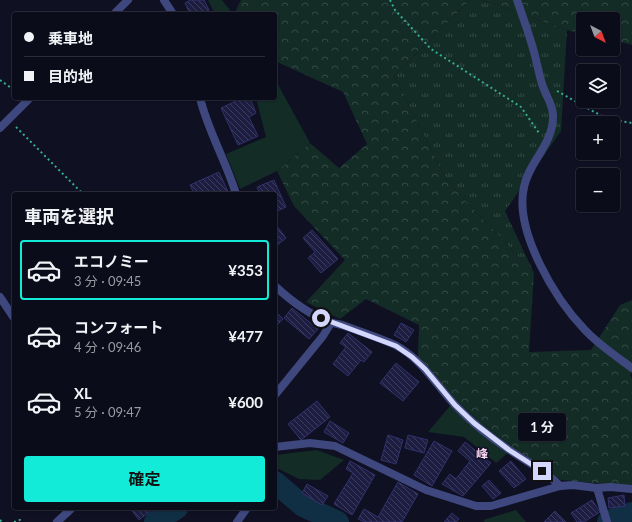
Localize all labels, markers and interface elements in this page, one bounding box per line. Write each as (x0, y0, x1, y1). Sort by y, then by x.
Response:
north arrow (576, 12, 620, 56)
map controls (576, 12, 620, 212)
text: 乗車地 (48, 29, 93, 47)
button: layers (576, 64, 620, 108)
text: 目的地 (48, 67, 93, 85)
button: + (576, 116, 620, 160)
button: − (576, 168, 620, 212)
text: 車両を選択 (24, 205, 114, 227)
icon: car (26, 252, 62, 288)
text: エコノミー (74, 252, 149, 270)
text: ¥353 (228, 261, 263, 279)
text: 3 分 · 09:45 (74, 273, 141, 289)
route start (312, 309, 330, 327)
icon: car (26, 318, 62, 354)
text: コンフォート (74, 318, 164, 336)
text: ¥477 (228, 327, 263, 345)
text: 4 分 · 09:46 (74, 339, 141, 355)
icon: car (26, 384, 62, 420)
text: XL (74, 384, 92, 402)
text: ¥600 (228, 393, 263, 411)
text: 5 分 · 09:47 (74, 404, 141, 420)
callout: 1 分 (518, 413, 566, 441)
text: 1 分 (530, 419, 554, 435)
district label: 峰 (476, 446, 488, 461)
button: 確定 (24, 456, 265, 502)
route end (533, 462, 551, 480)

